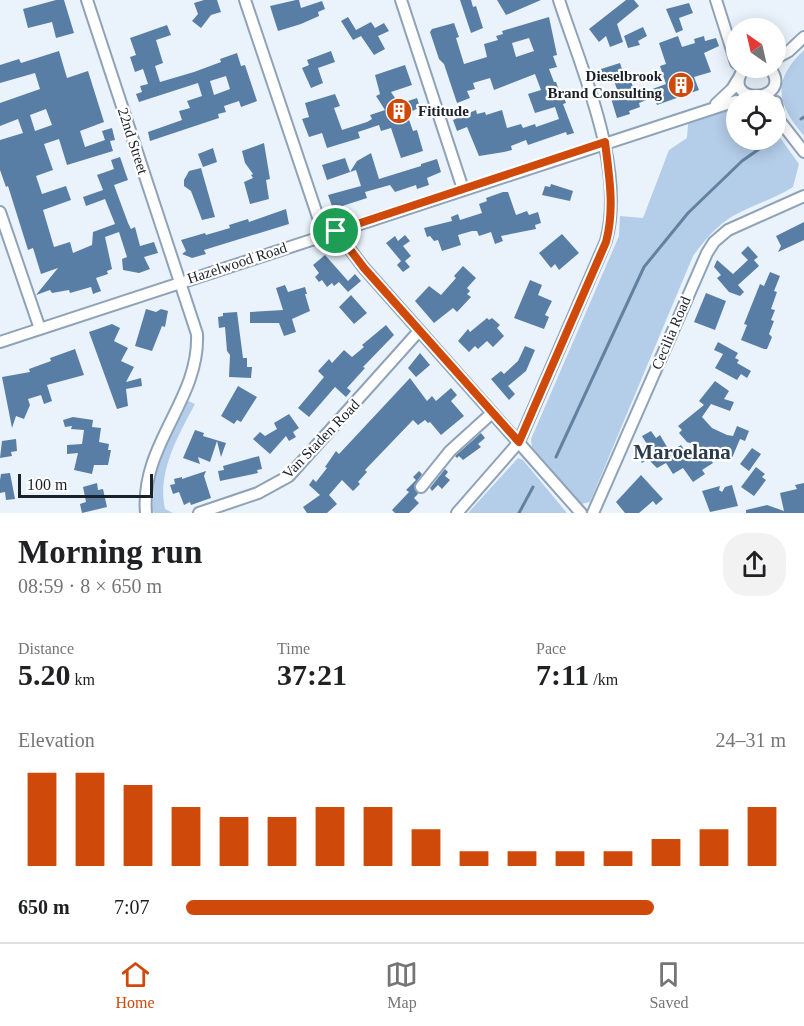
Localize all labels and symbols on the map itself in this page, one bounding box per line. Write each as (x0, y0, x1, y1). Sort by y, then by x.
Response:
north arrow (726, 18, 786, 78)
place label: Dieselbrook Brand Consulting (547, 68, 663, 101)
building icon: Dieselbrook Brand Consulting (666, 70, 696, 100)
building icon: Fititude (384, 96, 414, 126)
place label: Fititude (418, 103, 469, 119)
street label: 22nd Street (115, 106, 151, 177)
pin (310, 205, 361, 256)
street label: Hazelwood Road (185, 239, 289, 287)
street label: Cecilia Road (648, 294, 694, 372)
street label: Van Staden Road (279, 396, 363, 482)
district label: Maroelana (633, 440, 731, 464)
scale bar (18, 471, 153, 498)

